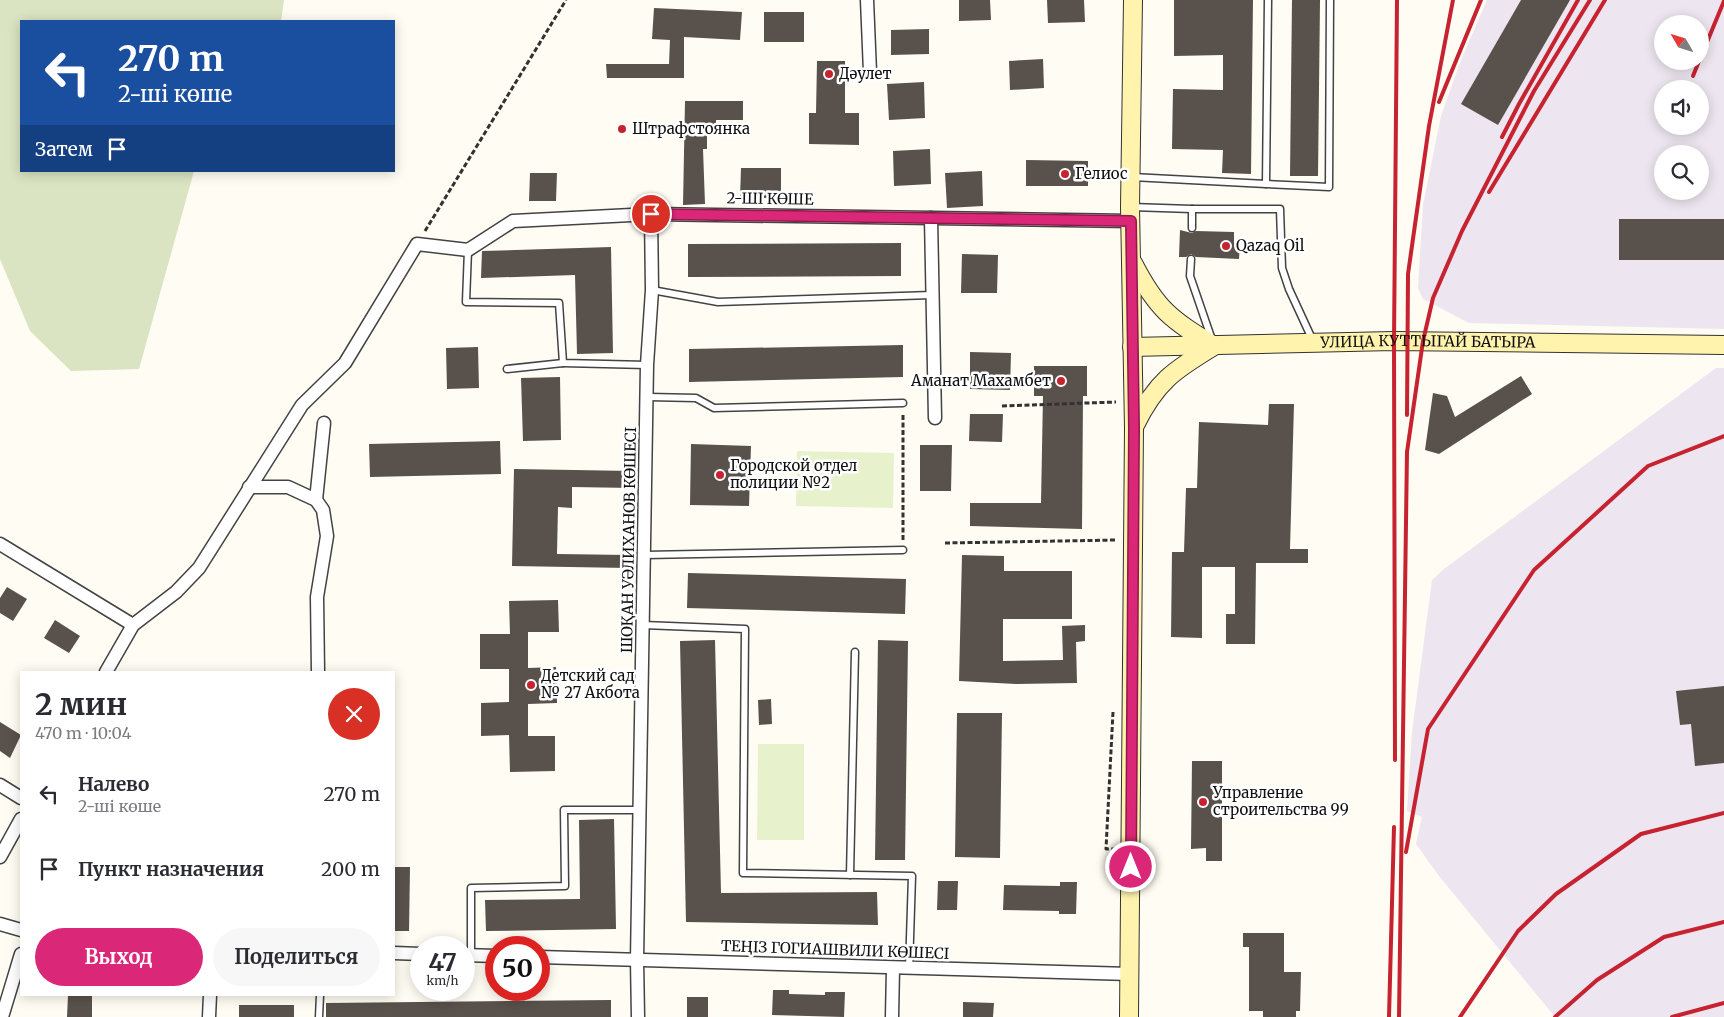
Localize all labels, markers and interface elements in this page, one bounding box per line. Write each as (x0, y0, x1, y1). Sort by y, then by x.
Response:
north arrow (1654, 15, 1709, 70)
map controls (1654, 15, 1709, 200)
text: 270 m (118, 37, 224, 81)
icon: left (35, 40, 100, 105)
place label: Дәулет (839, 64, 892, 83)
marker: Дәулет (823, 68, 835, 80)
text: 2-ші көше (118, 80, 232, 108)
button: sound (1654, 80, 1709, 135)
place label: Штрафстоянка (632, 119, 750, 138)
marker: Штрафстоянка (616, 123, 628, 135)
icon: arrive (103, 135, 131, 163)
text: Затем (35, 137, 93, 161)
button: search (1654, 145, 1709, 200)
place label: Гелиос (1075, 164, 1128, 183)
marker: Гелиос (1059, 168, 1071, 180)
street label: 2-ШІ КӨШЕ (726, 188, 814, 209)
pin (630, 193, 672, 235)
icon: arrive (637, 200, 665, 228)
place label: Qazaq Oil (1236, 236, 1305, 255)
marker: Qazaq Oil (1220, 240, 1232, 252)
street label: УЛИЦА КУТТЫГАЙ БАТЫРА (1319, 331, 1536, 352)
place label: Аманат Махамбет (910, 371, 1051, 390)
marker: Аманат Махамбет (1055, 375, 1067, 387)
street label: ШОҚАН УӘЛИХАНОВ КӨШЕСІ (617, 427, 640, 653)
place label: Городской отдел полиции №2 (730, 456, 857, 492)
marker: Городской отдел полиции №2 (714, 469, 726, 481)
place label: Детский сад № 27 Акбота (541, 666, 640, 702)
marker: Детский сад № 27 Акбота (525, 679, 537, 691)
text: 2 мин (35, 685, 127, 723)
button: close (328, 688, 380, 740)
text: 470 m · 10:04 (35, 723, 132, 743)
text: Налево (78, 772, 149, 796)
icon: left (35, 780, 63, 808)
text: 270 m (323, 782, 380, 806)
place label: Управление строительства 99 (1212, 783, 1349, 819)
text: 2-ші көше (78, 796, 161, 816)
marker: Управление строительства 99 (1197, 796, 1209, 808)
position arrow (1104, 840, 1156, 892)
icon: arrive (35, 855, 63, 883)
text: Пункт назначения (78, 857, 264, 881)
text: 200 m (321, 857, 380, 881)
button: Выход (35, 928, 203, 986)
button: Поделиться (213, 928, 380, 986)
speed limit sign: 50 (485, 936, 550, 1001)
street label: ТЕҢІЗ ГОГИАШВИЛИ КӨШЕСІ (720, 936, 950, 963)
text: 47 (428, 946, 457, 978)
text: km/h (427, 973, 458, 988)

